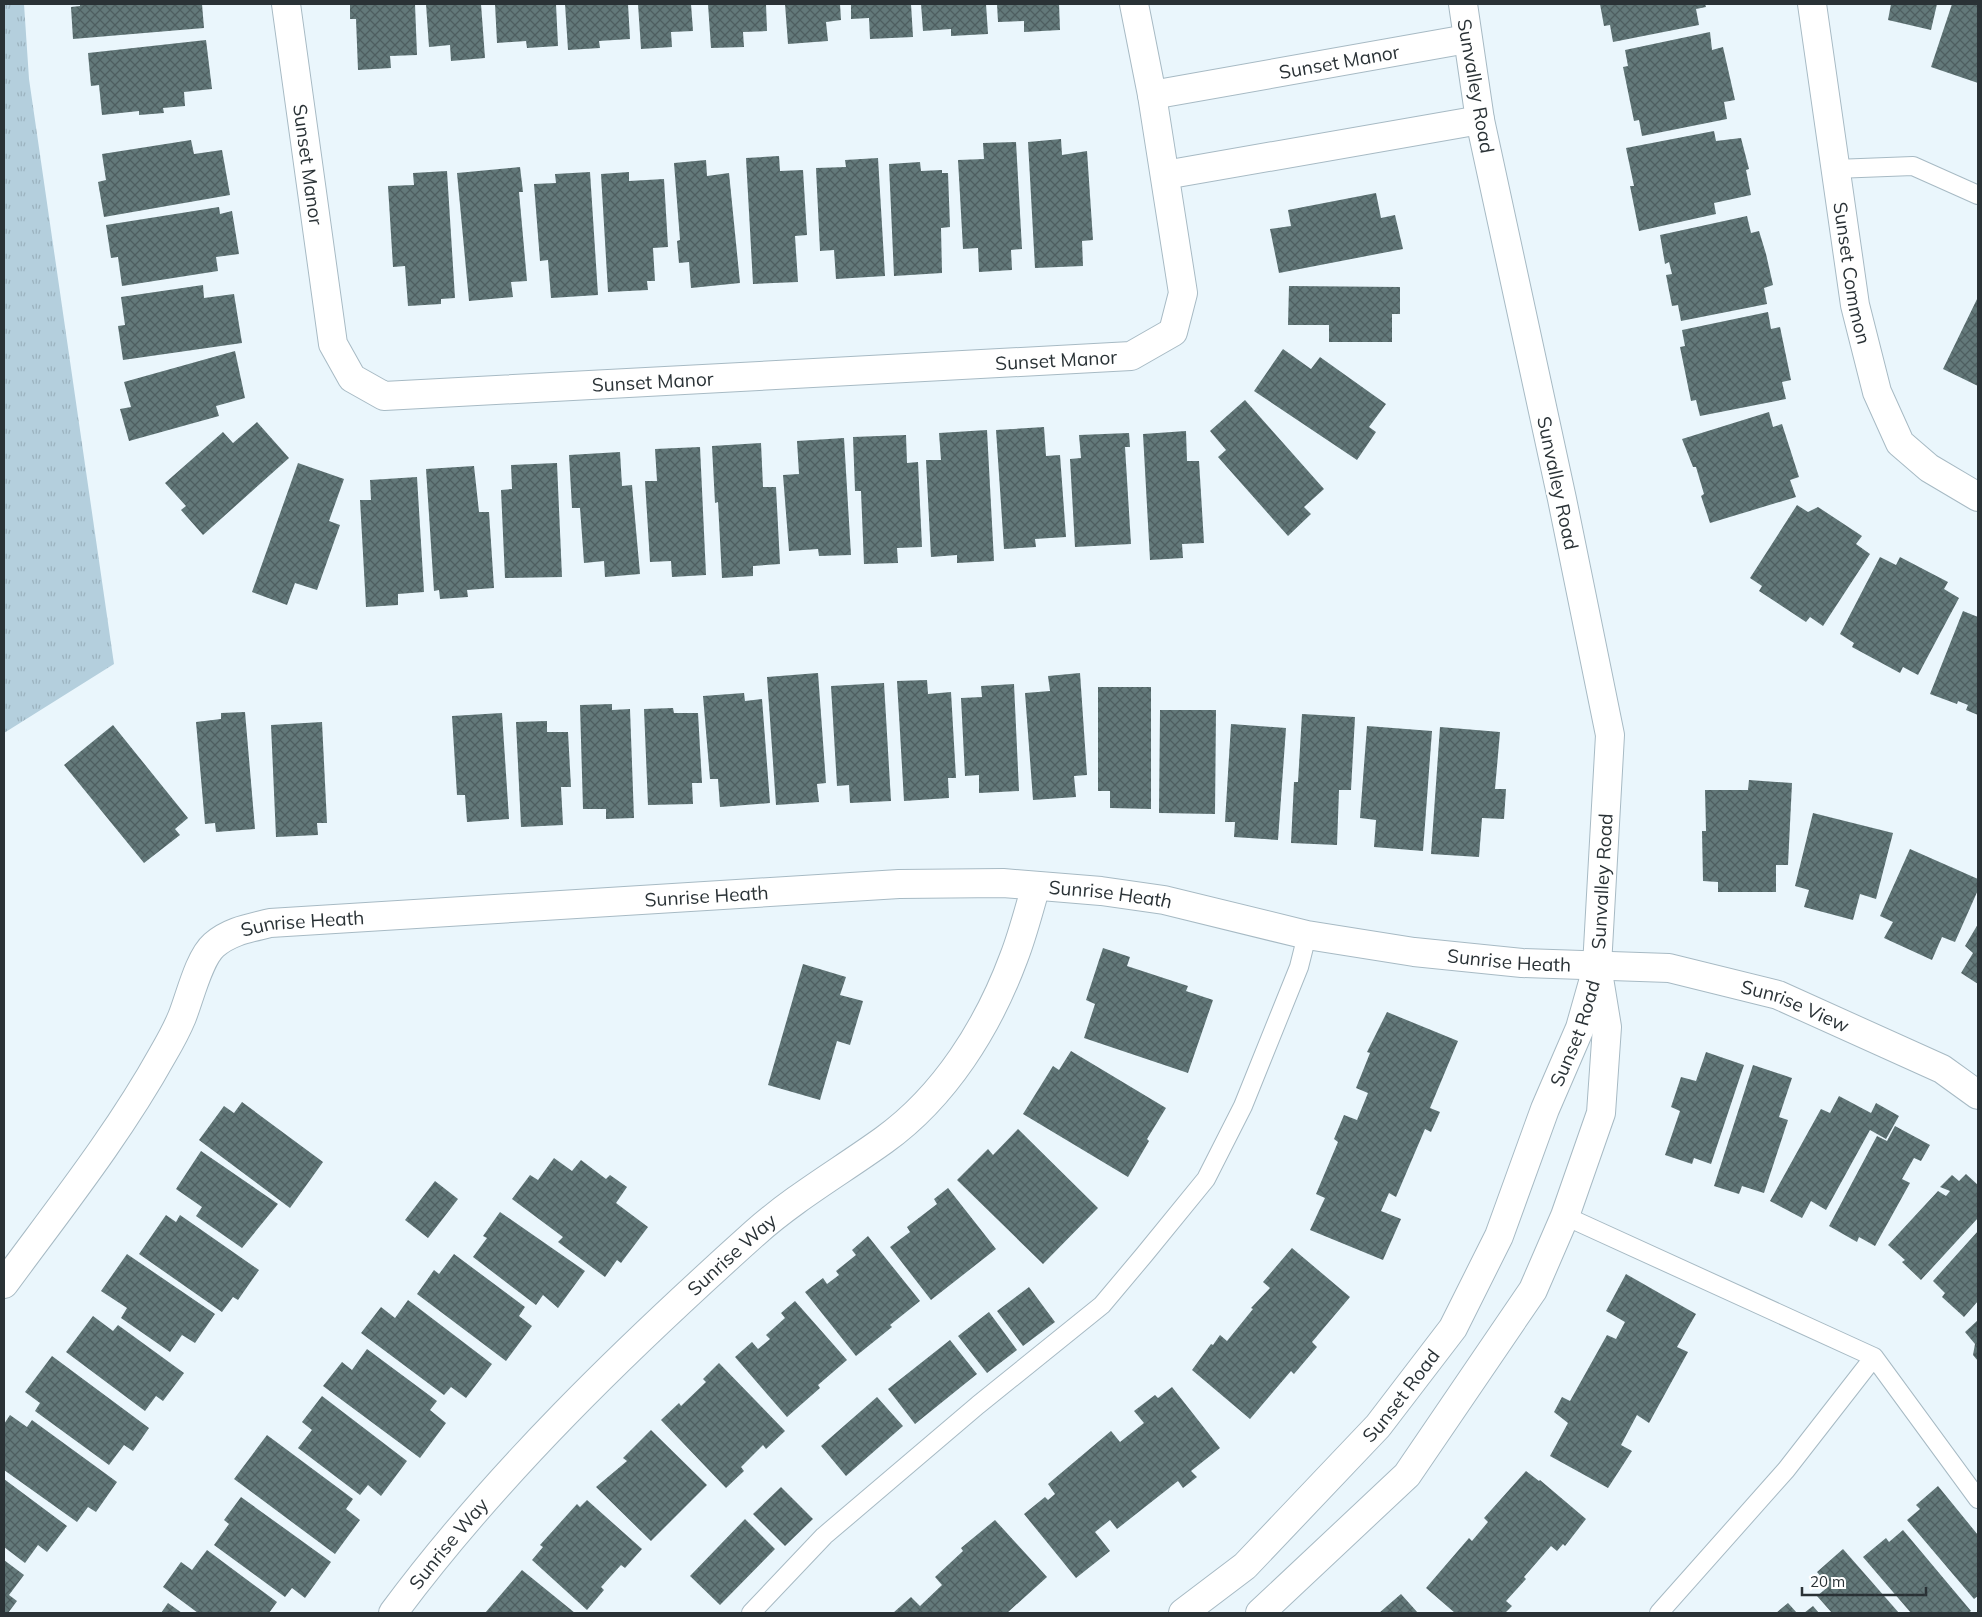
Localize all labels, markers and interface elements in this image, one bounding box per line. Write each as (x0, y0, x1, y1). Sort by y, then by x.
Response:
street label: Sunvalley Road (1452, 17, 1500, 155)
street label: Sunset Manor (1277, 39, 1401, 84)
street label: Sunset Manor (288, 102, 328, 227)
street label: Sunset Common (1828, 200, 1876, 347)
street label: Sunset Manor (995, 345, 1118, 375)
street label: Sunset Manor (591, 366, 714, 397)
street label: Sunvalley Road (1532, 414, 1584, 552)
street label: Sunvalley Road (1586, 813, 1618, 950)
street label: Sunrise Heath (1048, 875, 1175, 914)
street label: Sunrise Heath (644, 880, 769, 912)
street label: Sunrise Heath (238, 905, 365, 942)
street label: Sunrise Heath (1446, 943, 1572, 977)
street label: Sunrise View (1739, 974, 1853, 1038)
street label: Sunset Road (1544, 977, 1605, 1090)
street label: Sunrise Way (682, 1208, 781, 1301)
street label: Sunset Road (1357, 1344, 1445, 1447)
street label: Sunrise Way (404, 1493, 493, 1594)
scale bar (1802, 1564, 1926, 1596)
text: 20 m (1810, 1572, 1845, 1591)

